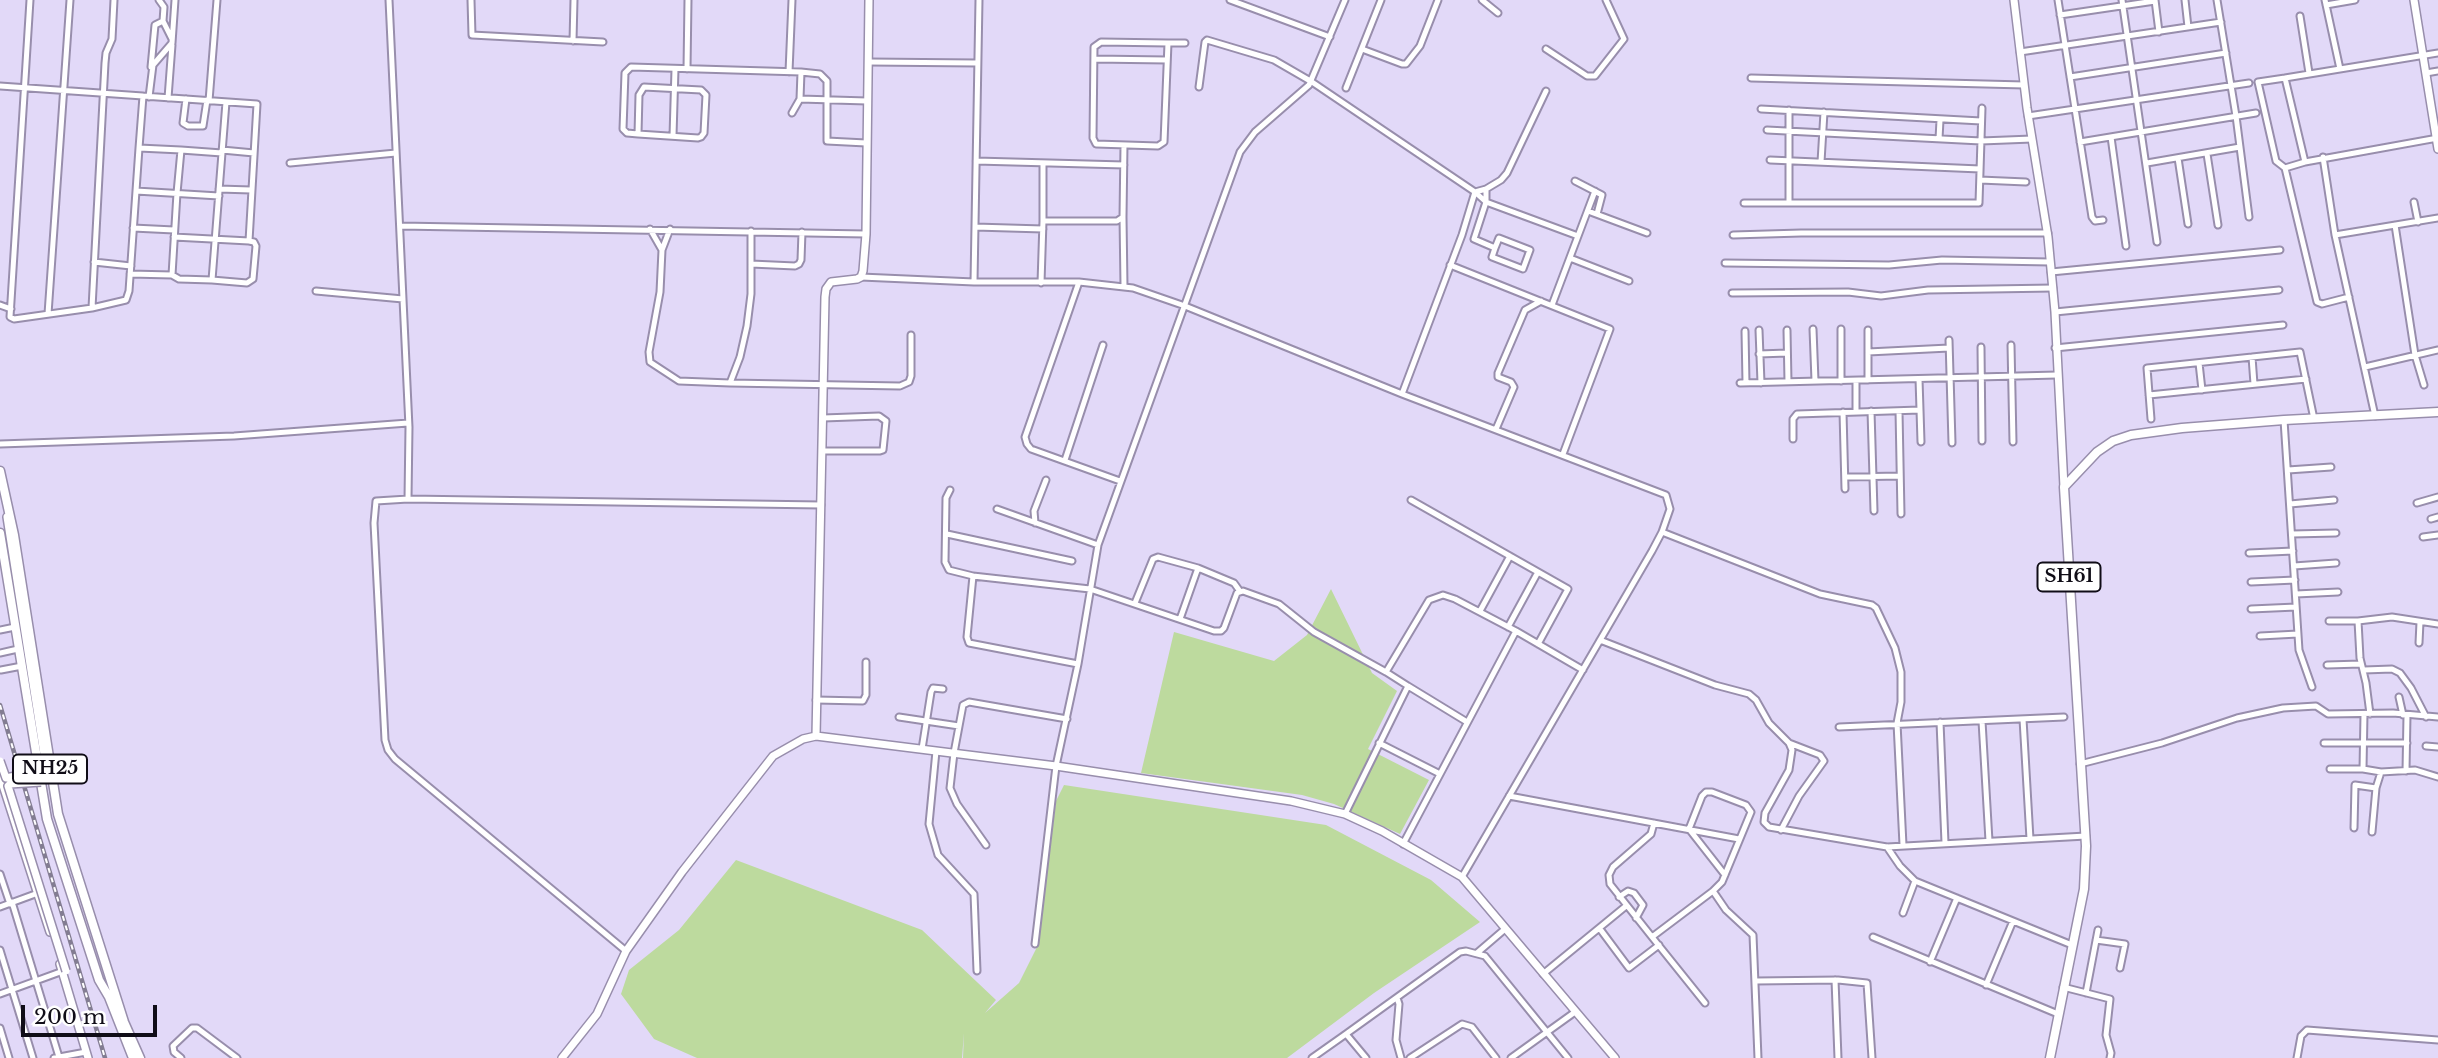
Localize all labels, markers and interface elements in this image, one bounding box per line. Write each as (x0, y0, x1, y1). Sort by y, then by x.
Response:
road number: SH61 (2038, 562, 2100, 592)
road number: NH25 (13, 754, 87, 784)
scale bar (24, 992, 161, 1036)
text: 200 m (34, 1004, 105, 1030)

